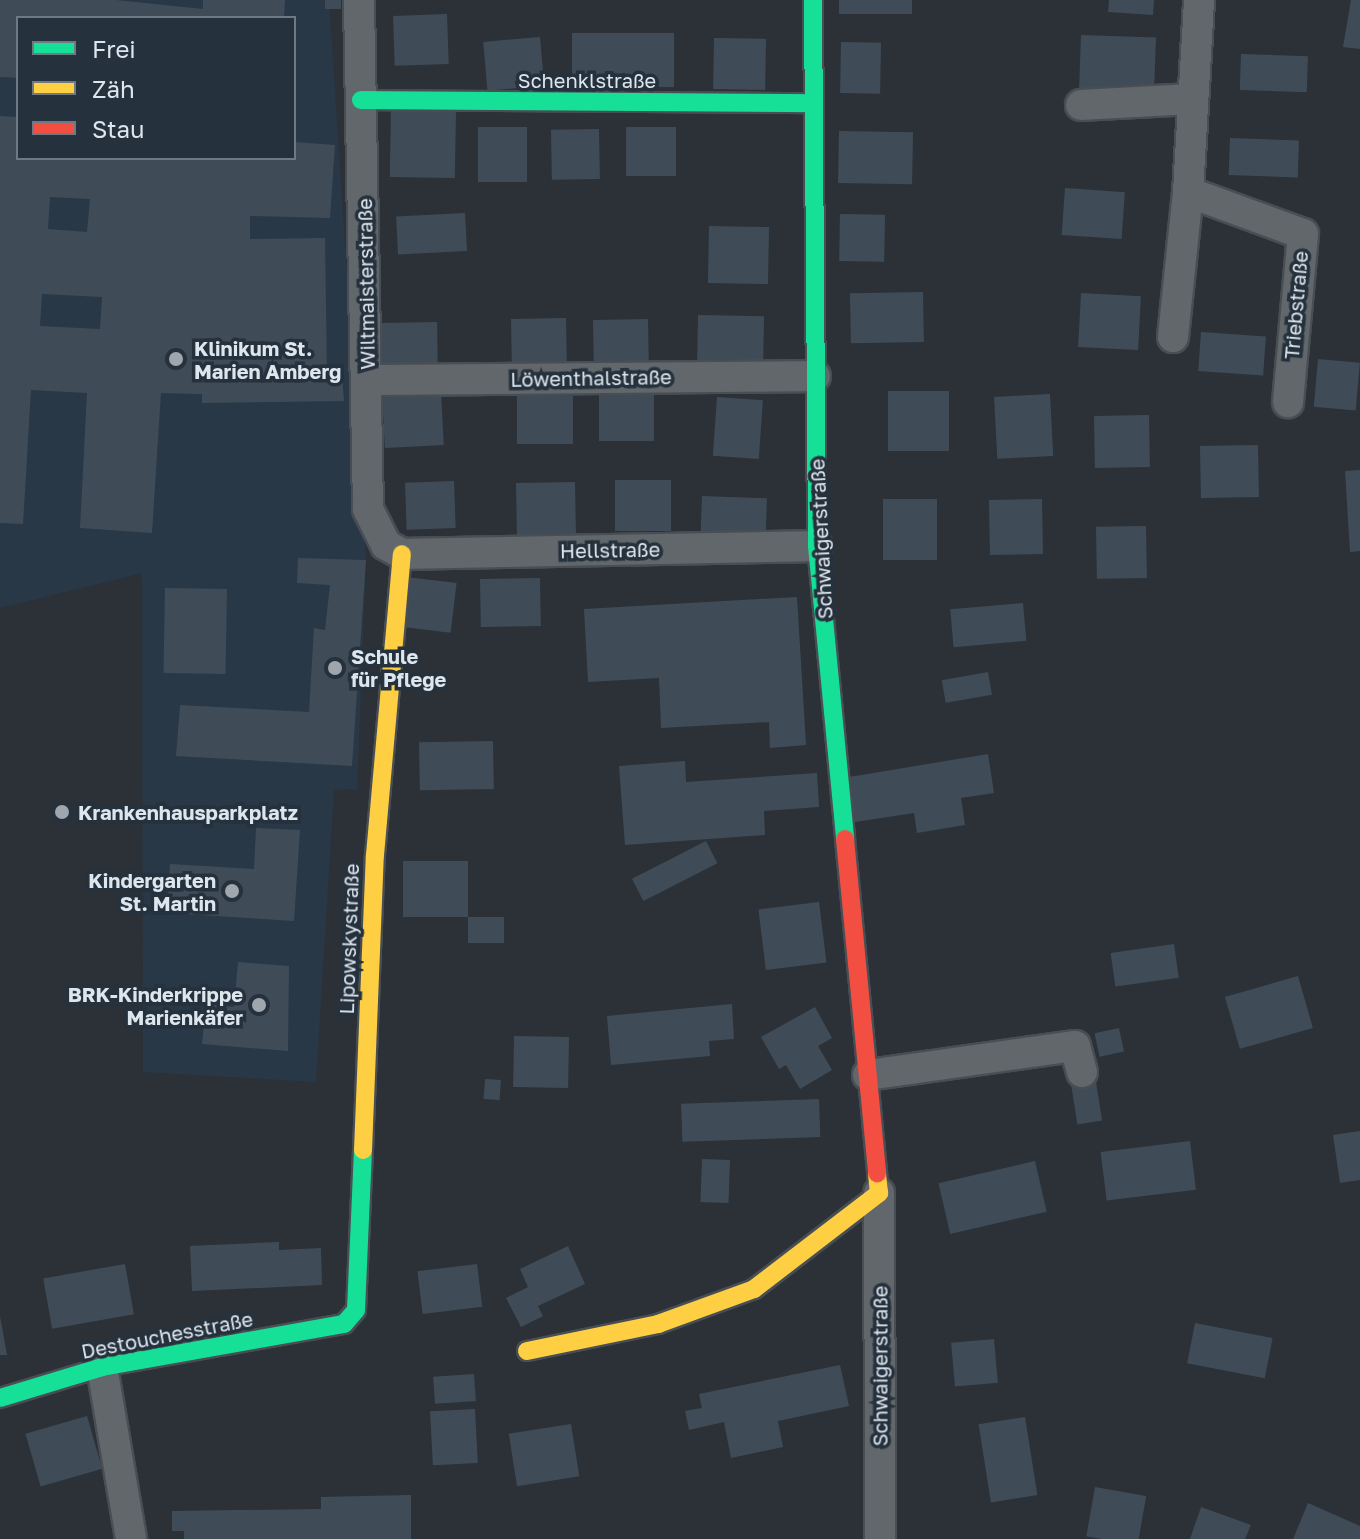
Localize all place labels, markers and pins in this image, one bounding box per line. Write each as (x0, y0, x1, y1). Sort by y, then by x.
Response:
place label: Klinikum St. Marien Amberg (194, 336, 341, 383)
marker: Klinikum St. Marien Amberg (165, 348, 187, 370)
place label: Schule für Pflege (351, 644, 446, 691)
marker: Schule für Pflege (326, 659, 344, 677)
place label: Krankenhausparkplatz (78, 800, 298, 824)
marker: Krankenhausparkplatz (53, 803, 71, 821)
place label: Kindergarten St. Martin (88, 868, 216, 915)
marker: Kindergarten St. Martin (223, 882, 241, 900)
place label: BRK-Kinderkrippe Marienkäfer (68, 982, 243, 1029)
marker: BRK-Kinderkrippe Marienkäfer (250, 996, 268, 1014)

